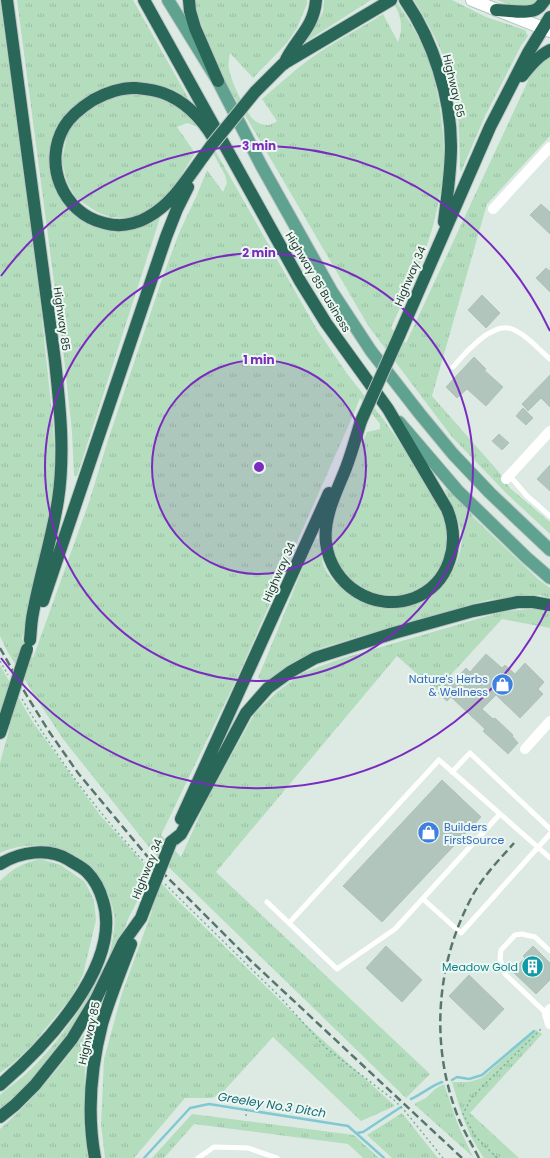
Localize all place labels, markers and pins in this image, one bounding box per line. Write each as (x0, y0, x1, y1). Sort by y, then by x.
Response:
centre of rings (252, 460, 266, 474)
place label: Nature's Herbs & Wellness (409, 671, 488, 700)
shop icon: Nature's Herbs & Wellness (490, 672, 516, 698)
place label: Builders FirstSource (444, 819, 504, 848)
shop icon: Builders FirstSource (416, 820, 442, 846)
building icon: Meadow Gold (520, 954, 546, 980)
place label: Meadow Gold (442, 959, 518, 975)

